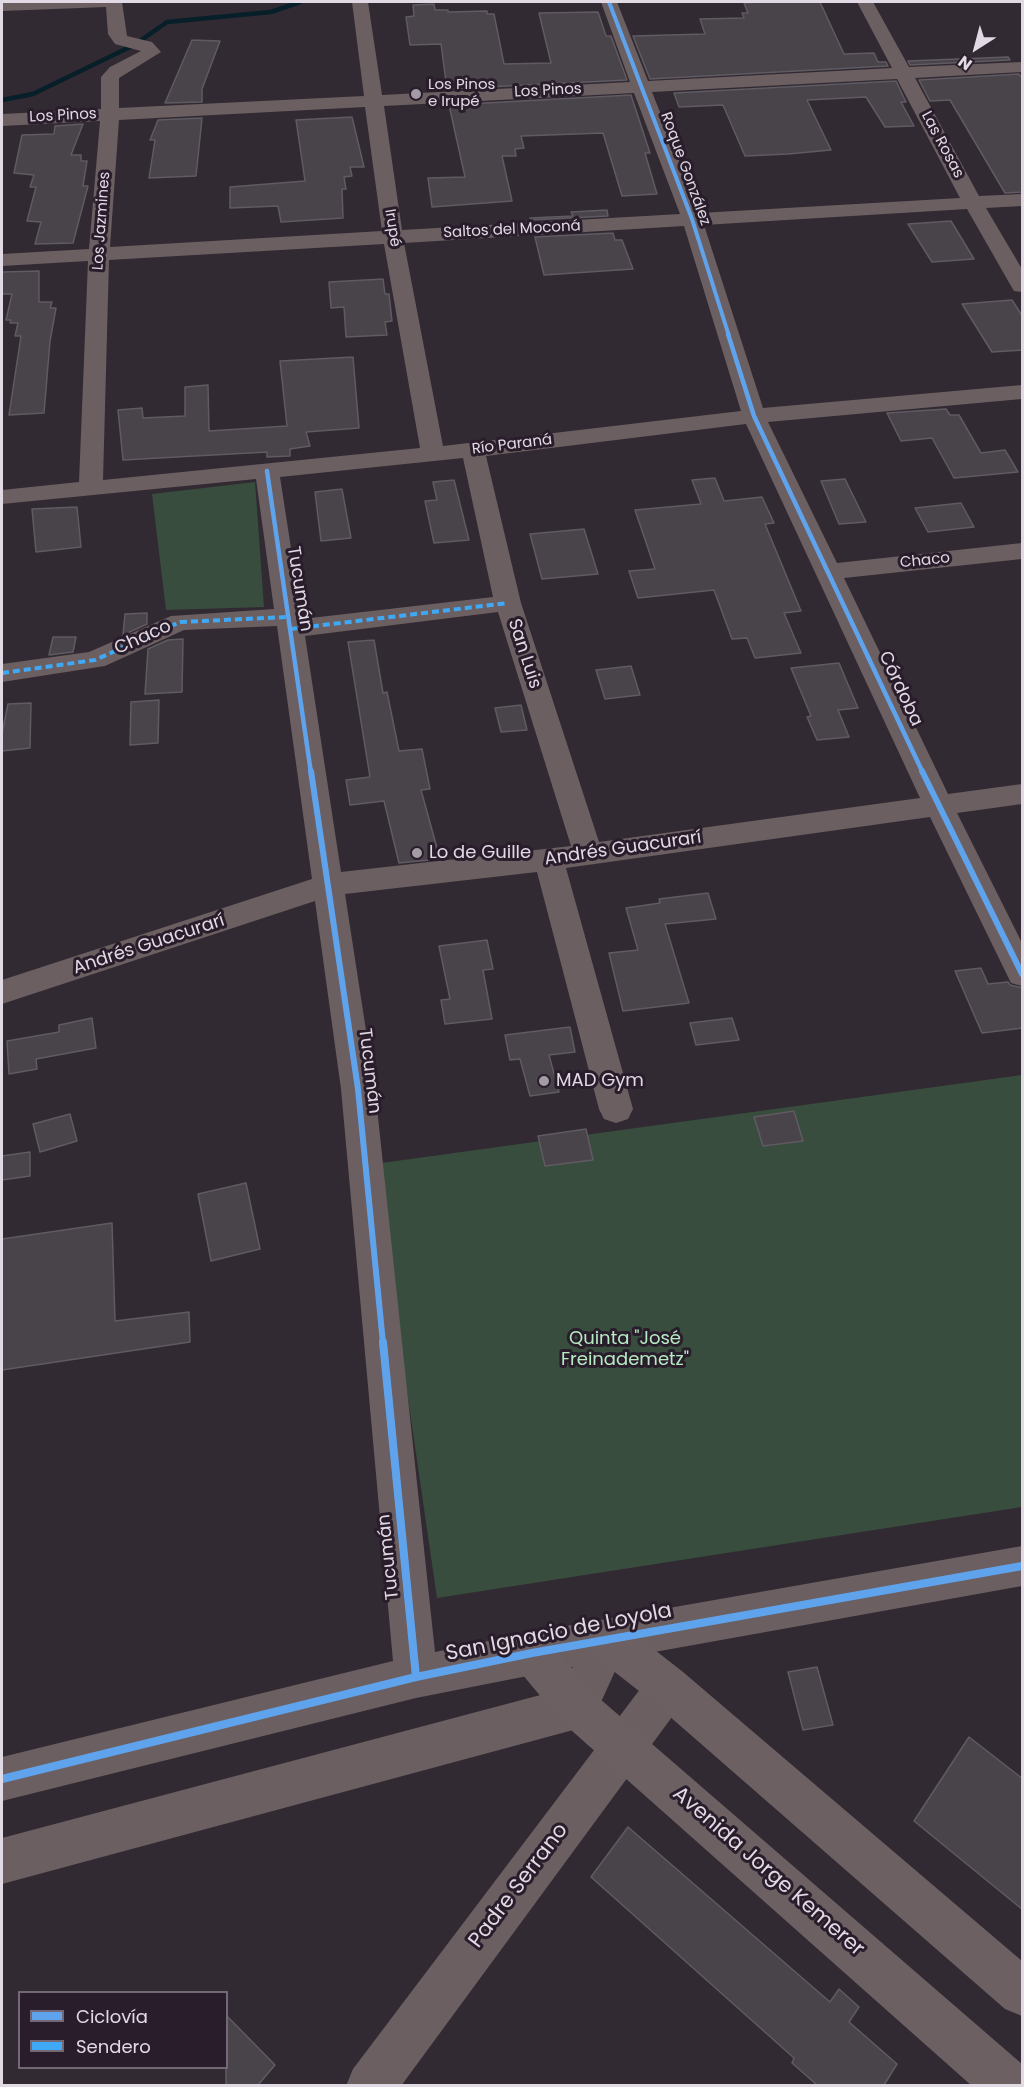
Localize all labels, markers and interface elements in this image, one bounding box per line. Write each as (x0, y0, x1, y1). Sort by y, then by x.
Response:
north arrow (946, 18, 1006, 78)
text: N (953, 50, 977, 76)
place label: Los Pinos e Irupé (428, 76, 495, 111)
street label: Los Pinos (514, 80, 582, 102)
marker: Los Pinos e Irupé (409, 87, 423, 101)
street label: Los Pinos (29, 105, 97, 127)
street label: Las Rosas (917, 109, 967, 181)
street label: Roque González (656, 110, 714, 228)
street label: Los Jazmines (90, 171, 114, 271)
street label: Irupé (380, 208, 404, 248)
street label: Saltos del Moconá (443, 217, 581, 243)
street label: Río Paraná (471, 431, 553, 459)
street label: Tucumán (282, 545, 316, 633)
street label: Chaco (899, 549, 951, 573)
street label: Chaco (111, 616, 175, 660)
street label: San Luis (503, 616, 545, 692)
street label: Córdoba (873, 648, 927, 730)
street label: Andrés Guacurarí (543, 827, 703, 871)
place label: Lo de Guille (429, 842, 531, 864)
marker: Lo de Guille (410, 846, 424, 860)
street label: Andrés Guacurarí (71, 910, 227, 980)
street label: Tucumán (353, 1027, 385, 1115)
place label: MAD Gym (556, 1070, 644, 1092)
marker: MAD Gym (537, 1074, 551, 1088)
park label: Quinta "José Freinademetz" (561, 1328, 689, 1370)
street label: Tucumán (374, 1513, 404, 1601)
street label: San Ignacio de Loyola (444, 1599, 674, 1667)
street label: Avenida Jorge Kemerer (667, 1782, 869, 1962)
street label: Padre Serrano (464, 1819, 574, 1953)
legend (18, 1991, 228, 2069)
text: Ciclovía (76, 2004, 148, 2029)
text: Sendero (76, 2034, 151, 2059)

